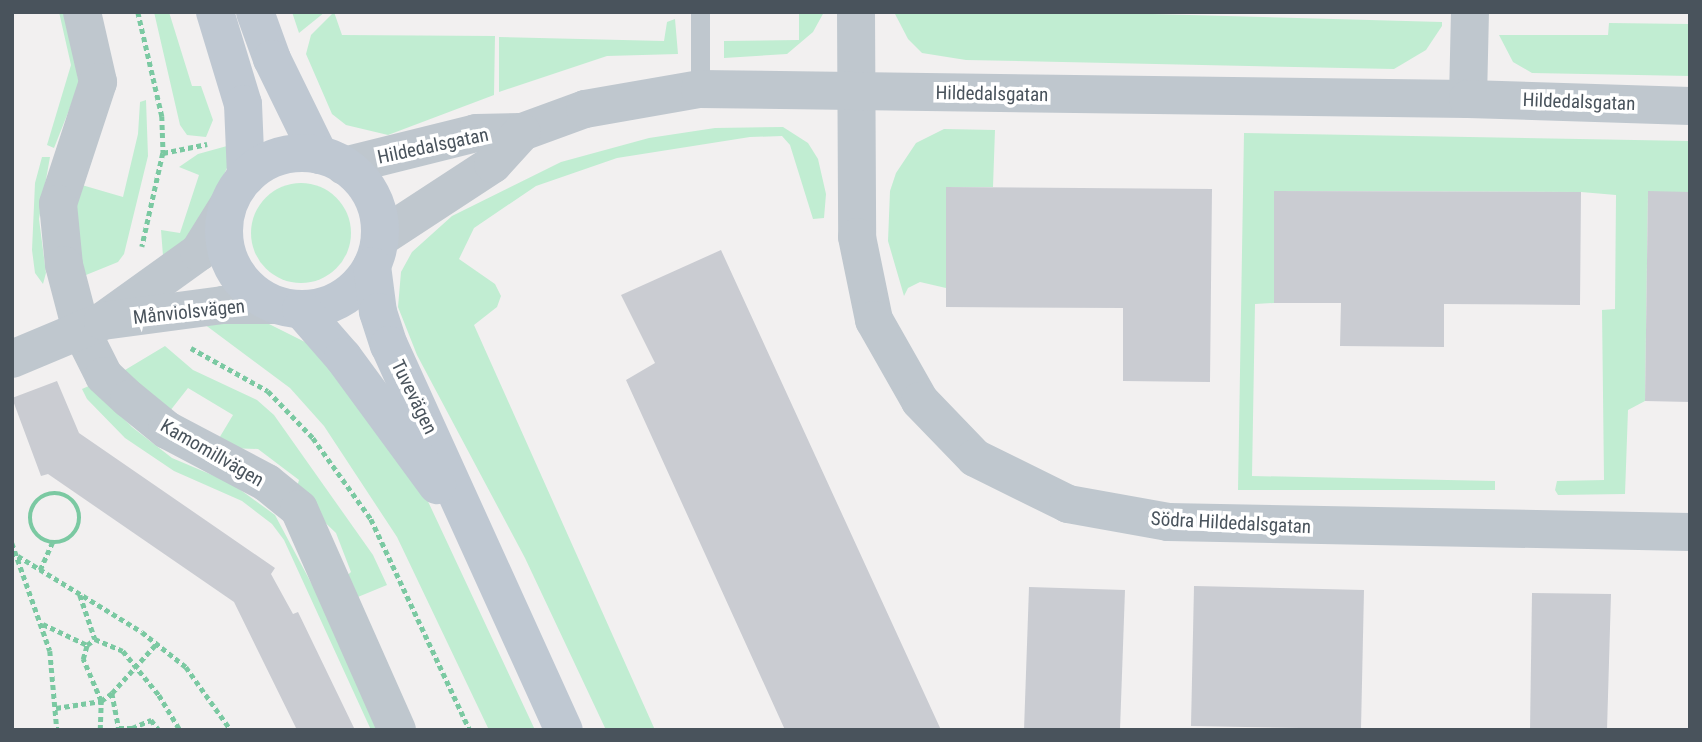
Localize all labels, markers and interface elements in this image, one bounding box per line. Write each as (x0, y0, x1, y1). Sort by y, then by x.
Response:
street label: Hildedalsgatan (935, 82, 1049, 106)
street label: Hildedalsgatan (1522, 89, 1636, 115)
street label: Hildedalsgatan (375, 123, 491, 169)
street label: Månviolsvägen (132, 295, 246, 329)
street label: Tuvevägen (386, 356, 442, 438)
street label: Kamomillvägen (156, 414, 268, 492)
street label: Södra Hildedalsgatan (1150, 507, 1312, 539)

